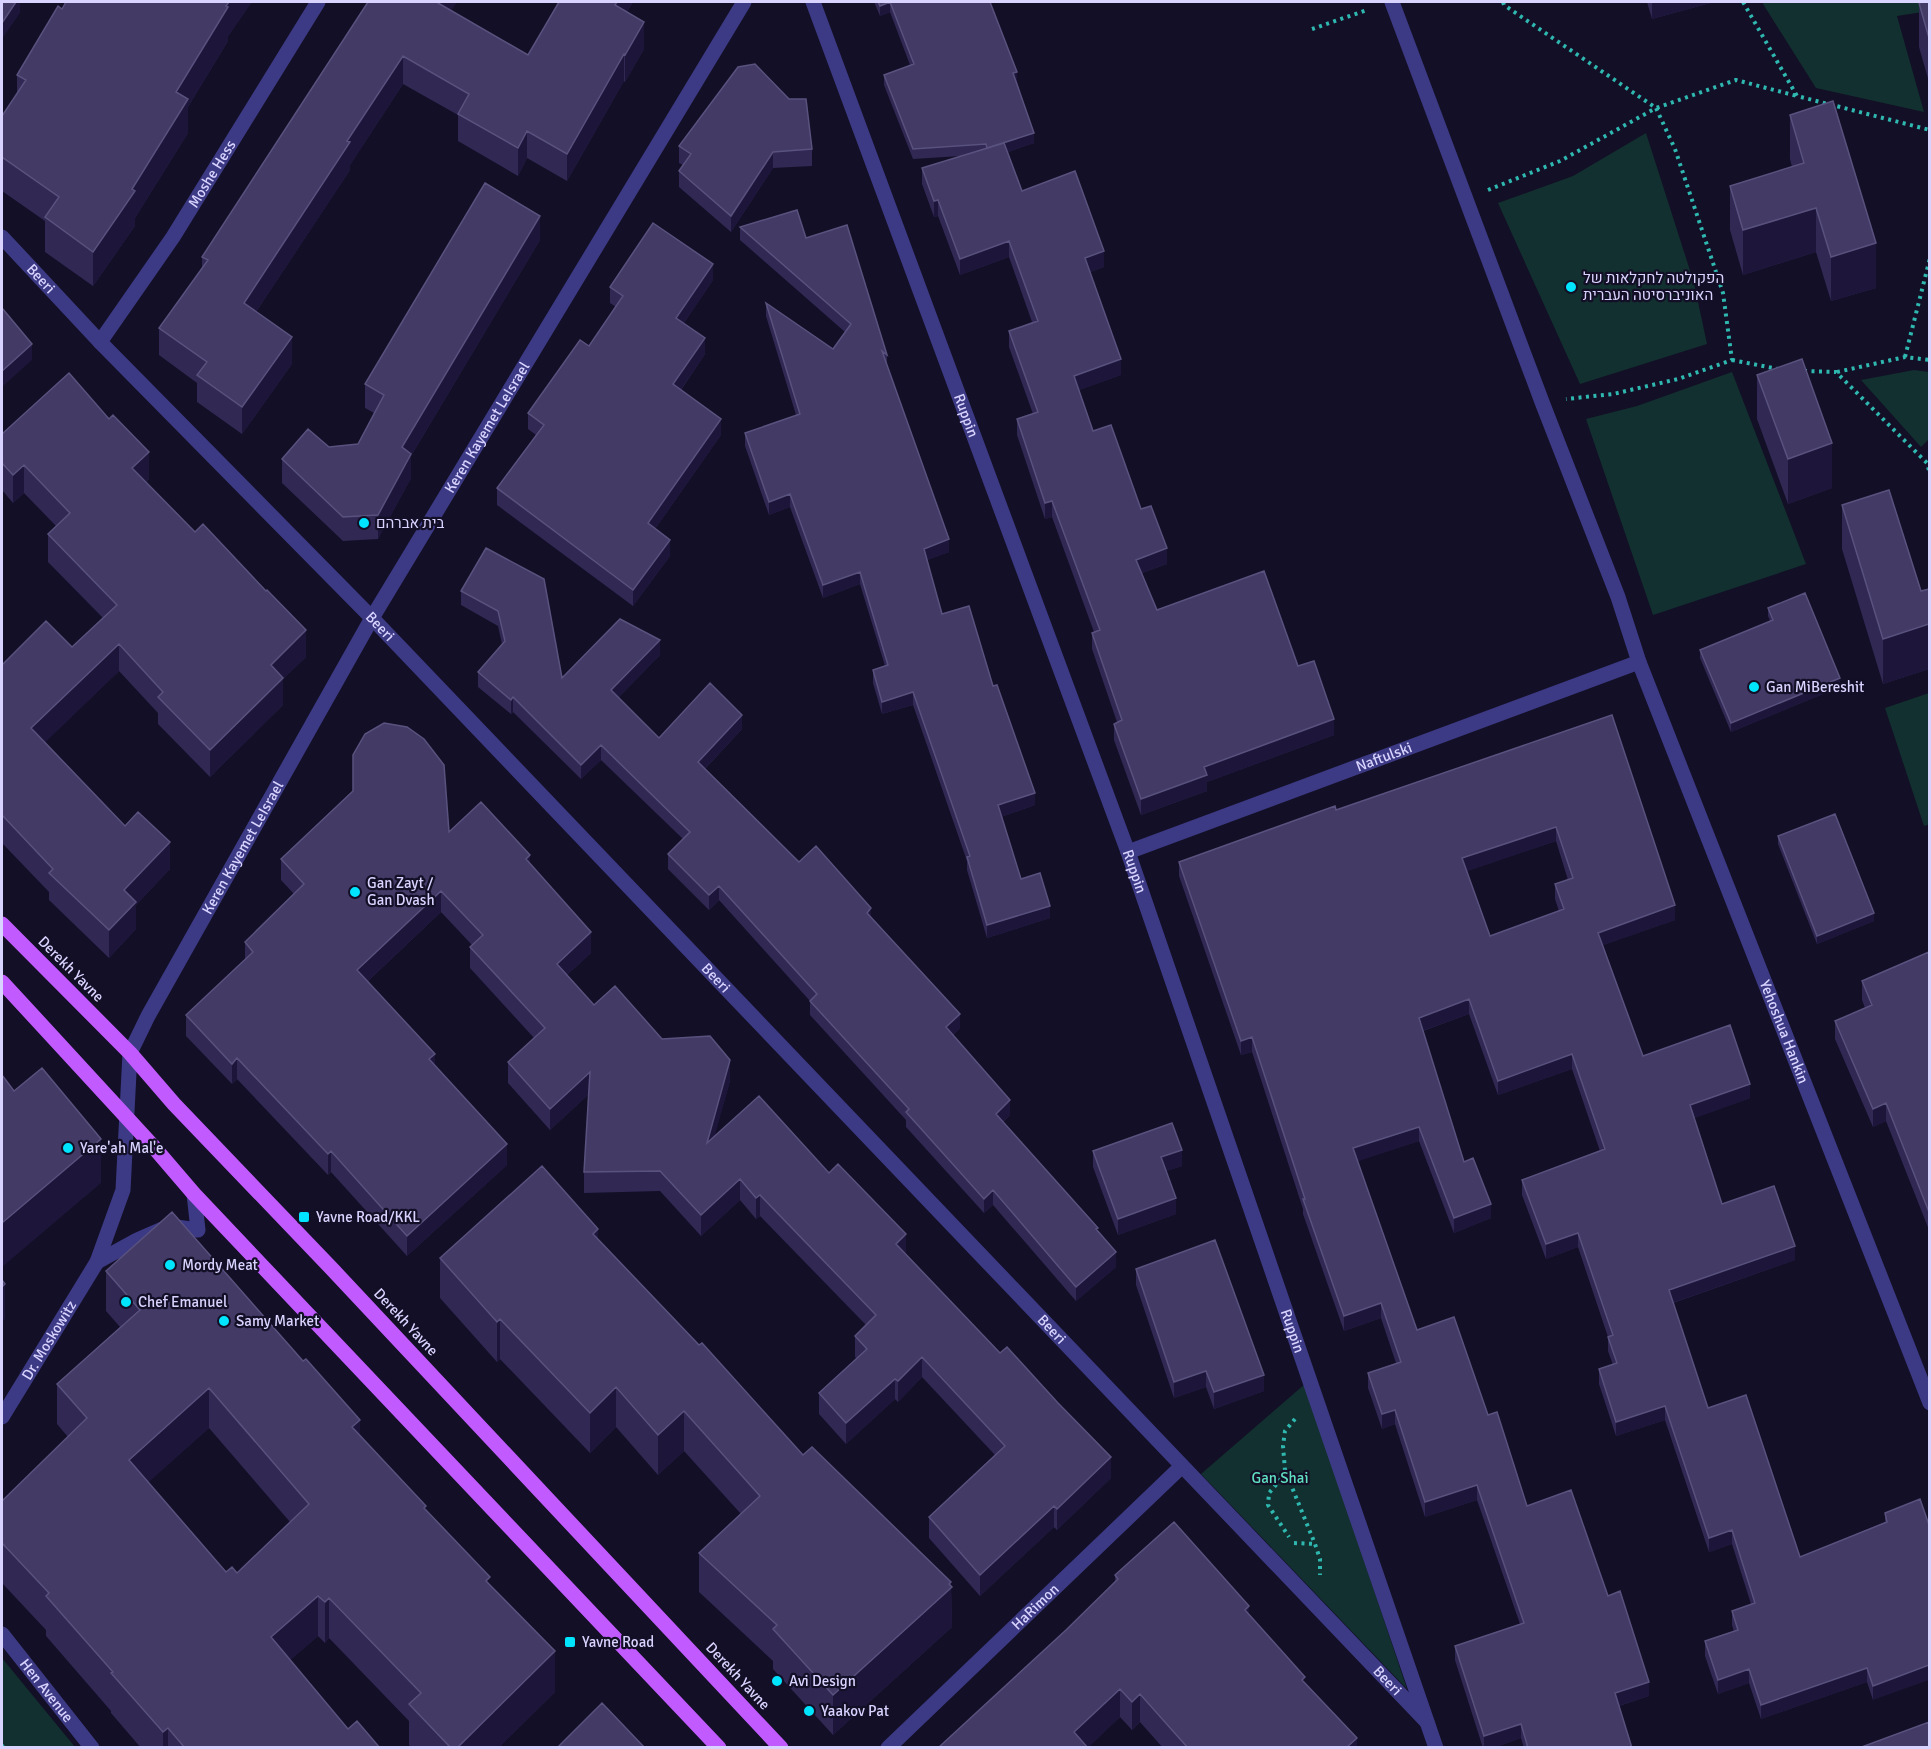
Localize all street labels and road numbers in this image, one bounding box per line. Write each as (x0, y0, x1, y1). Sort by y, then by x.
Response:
street label: Moshe Hess (184, 136, 240, 211)
street label: Beeri (23, 260, 59, 297)
street label: Keren Kayemet LeIsrael (441, 359, 534, 496)
street label: Ruppin (950, 391, 983, 440)
street label: Beeri (362, 608, 398, 645)
street label: Naftulski (1353, 738, 1414, 775)
street label: Keren Kayemet LeIsrael (198, 778, 287, 917)
street label: Ruppin (1119, 847, 1151, 896)
street label: Derekh Yavne (34, 932, 108, 1006)
street label: Beeri (698, 959, 734, 996)
street label: Yehoshua Hankin (1756, 977, 1813, 1086)
street label: Derekh Yavne (370, 1285, 442, 1359)
street label: Dr. Moskowitz (18, 1297, 80, 1383)
street label: Ruppin (1277, 1307, 1308, 1355)
street label: Beeri (1033, 1311, 1070, 1348)
street label: HaRimon (1008, 1580, 1063, 1634)
street label: Derekh Yavne (702, 1639, 774, 1713)
street label: Hen Avenue (16, 1655, 77, 1726)
street label: Beeri (1369, 1662, 1406, 1699)

